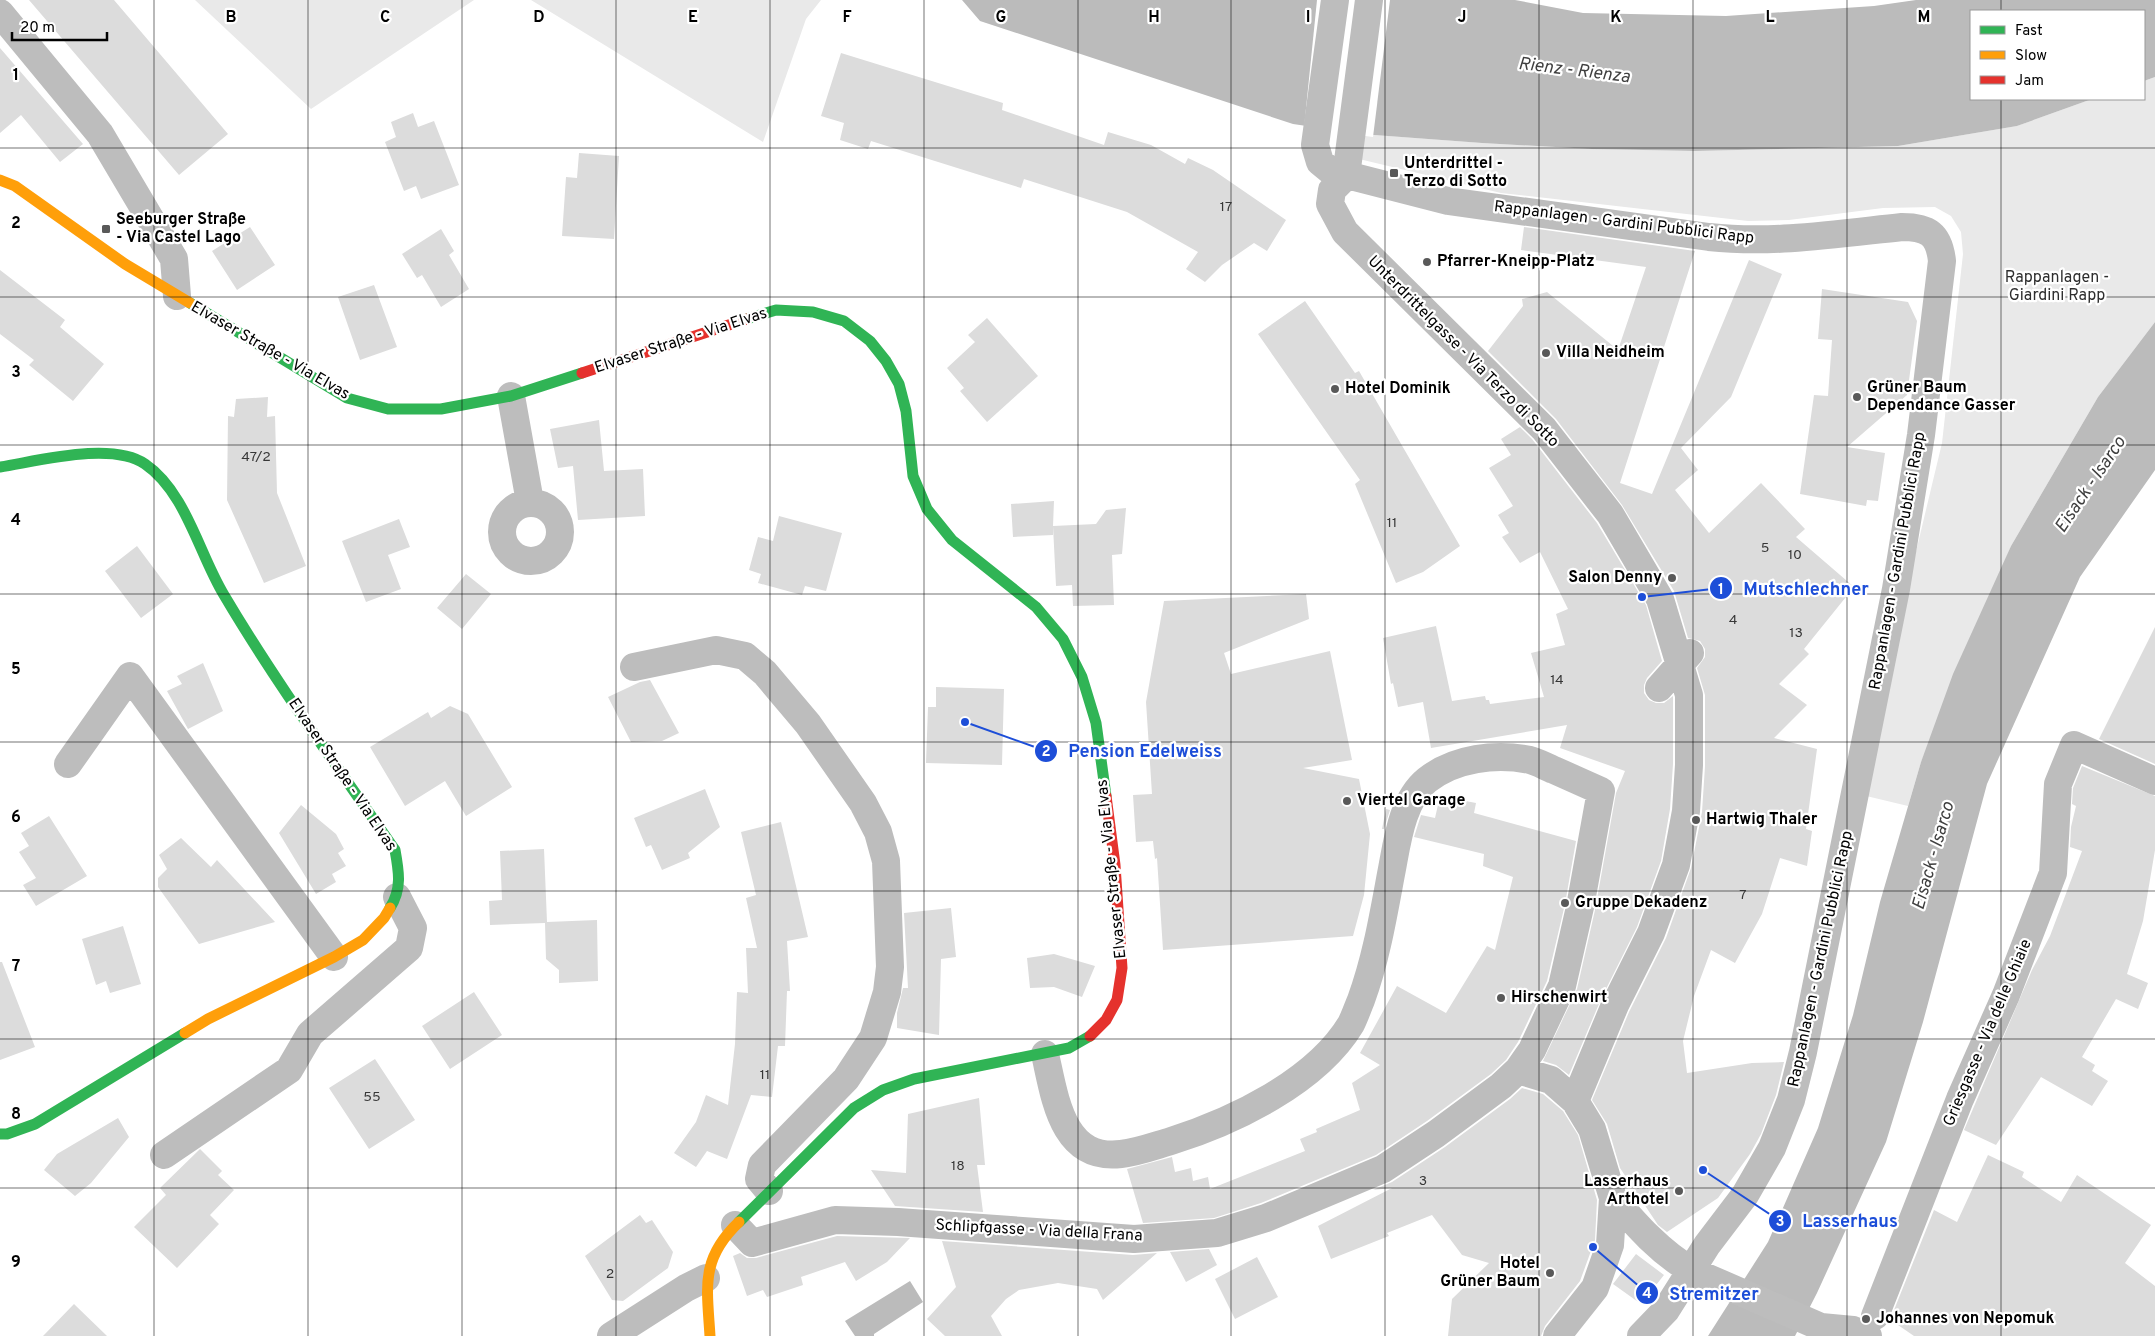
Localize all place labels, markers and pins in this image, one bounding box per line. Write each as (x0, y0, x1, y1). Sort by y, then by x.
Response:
place label: Unterdrittel - Terzo di Sotto (1404, 154, 1507, 192)
marker: Unterdrittel - Terzo di Sotto (1388, 167, 1400, 179)
place label: Seeburger Straße - Via Castel Lago (116, 210, 246, 248)
marker: Seeburger Straße - Via Castel Lago (100, 223, 112, 235)
place label: Pfarrer-Kneipp-Platz (1437, 252, 1595, 272)
marker: Pfarrer-Kneipp-Platz (1421, 256, 1433, 268)
place label: Villa Neidheim (1556, 343, 1665, 363)
marker: Villa Neidheim (1540, 347, 1552, 359)
place label: Grüner Baum Dependance Gasser (1867, 378, 2016, 416)
place label: Hotel Dominik (1345, 379, 1451, 399)
marker: Hotel Dominik (1329, 383, 1341, 395)
marker: Grüner Baum Dependance Gasser (1851, 391, 1863, 403)
place label: Salon Denny (1568, 568, 1662, 588)
marker: Salon Denny (1666, 572, 1678, 584)
callout: Mutschlechner (1708, 572, 1879, 605)
callout: Pension Edelweiss (1033, 734, 1232, 767)
place label: Viertel Garage (1357, 791, 1465, 811)
marker: Viertel Garage (1341, 795, 1353, 807)
place label: Hartwig Thaler (1706, 810, 1818, 830)
marker: Hartwig Thaler (1690, 814, 1702, 826)
place label: Gruppe Dekadenz (1575, 893, 1708, 913)
marker: Gruppe Dekadenz (1559, 897, 1571, 909)
place label: Hirschenwirt (1511, 988, 1607, 1008)
marker: Hirschenwirt (1495, 992, 1507, 1004)
place label: Lasserhaus Arthotel (1584, 1172, 1669, 1210)
marker: Lasserhaus Arthotel (1673, 1185, 1685, 1197)
callout: Lasserhaus (1767, 1204, 1908, 1237)
place label: Hotel Grüner Baum (1440, 1254, 1540, 1292)
marker: Hotel Grüner Baum (1544, 1267, 1556, 1279)
callout: Stremitzer (1635, 1277, 1769, 1310)
place label: Johannes von Nepomuk (1876, 1309, 2055, 1329)
marker: Johannes von Nepomuk (1860, 1313, 1872, 1325)

